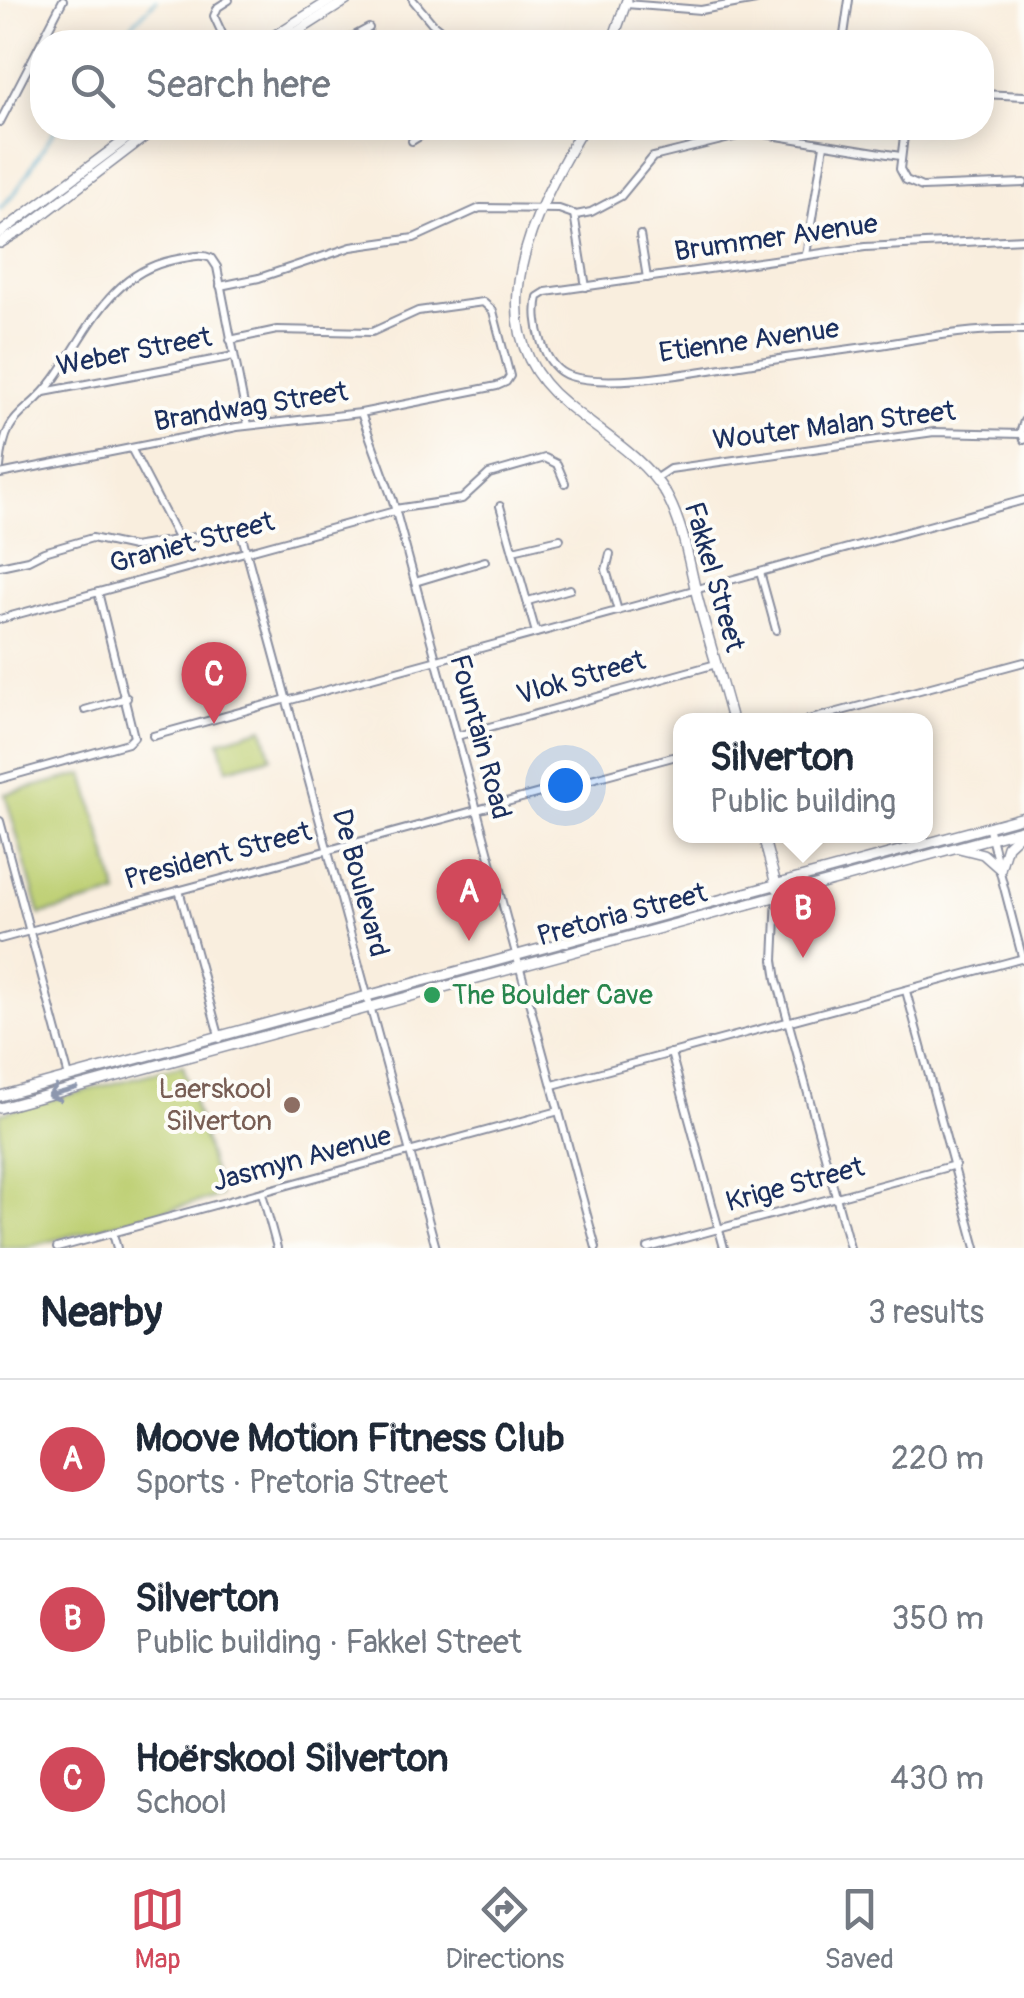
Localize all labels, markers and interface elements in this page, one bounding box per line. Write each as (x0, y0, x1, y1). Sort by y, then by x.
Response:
search box (30, 30, 994, 140)
icon: search (65, 58, 120, 113)
text: Search here (145, 61, 331, 109)
street label: Brummer Avenue (672, 206, 880, 270)
street label: Etienne Avenue (657, 311, 842, 371)
street label: Weber Street (53, 320, 215, 384)
street label: Brandwag Street (152, 374, 351, 440)
street label: Wouter Malan Street (711, 394, 958, 458)
street label: Fakkel Street (676, 498, 752, 657)
street label: Graniet Street (106, 504, 279, 582)
pin: C (182, 642, 246, 724)
street label: Vlok Street (513, 643, 650, 713)
street label: Fountain Road (441, 651, 519, 823)
popup (673, 713, 933, 843)
text: Silverton (710, 734, 854, 782)
your location (540, 760, 591, 811)
text: Public building (710, 782, 896, 822)
street label: De Boulevard (323, 805, 397, 961)
street label: President Street (121, 814, 316, 898)
pin: A (436, 858, 502, 941)
street label: Pretoria Street (533, 875, 711, 954)
pin: B (770, 876, 836, 958)
place label: The Boulder Cave (452, 978, 653, 1013)
marker: The Boulder Cave (421, 984, 443, 1006)
place label: Laerskool Silverton (158, 1072, 272, 1139)
one-way arrow (47, 1083, 78, 1102)
marker: Laerskool Silverton (281, 1094, 303, 1116)
street label: Jasmyn Avenue (209, 1118, 395, 1200)
street label: Krige Street (722, 1150, 869, 1220)
text: Nearby (40, 1287, 162, 1339)
text: 3 results (868, 1293, 984, 1333)
text: Moove Motion Fitness Club (135, 1415, 565, 1463)
text: A (62, 1439, 83, 1479)
text: 220 m (891, 1439, 984, 1479)
text: Sports · Pretoria Street (135, 1463, 448, 1503)
text: Silverton (135, 1575, 279, 1623)
text: B (63, 1599, 82, 1639)
text: 350 m (892, 1599, 984, 1639)
text: Public building · Fakkel Street (135, 1623, 522, 1663)
text: Hoërskool Silverton (135, 1735, 448, 1783)
text: C (63, 1759, 82, 1799)
text: 430 m (890, 1759, 984, 1799)
text: School (135, 1783, 227, 1823)
tab: Map (130, 1882, 185, 1977)
tab: Directions (445, 1882, 564, 1977)
tab: Saved (824, 1882, 894, 1977)

